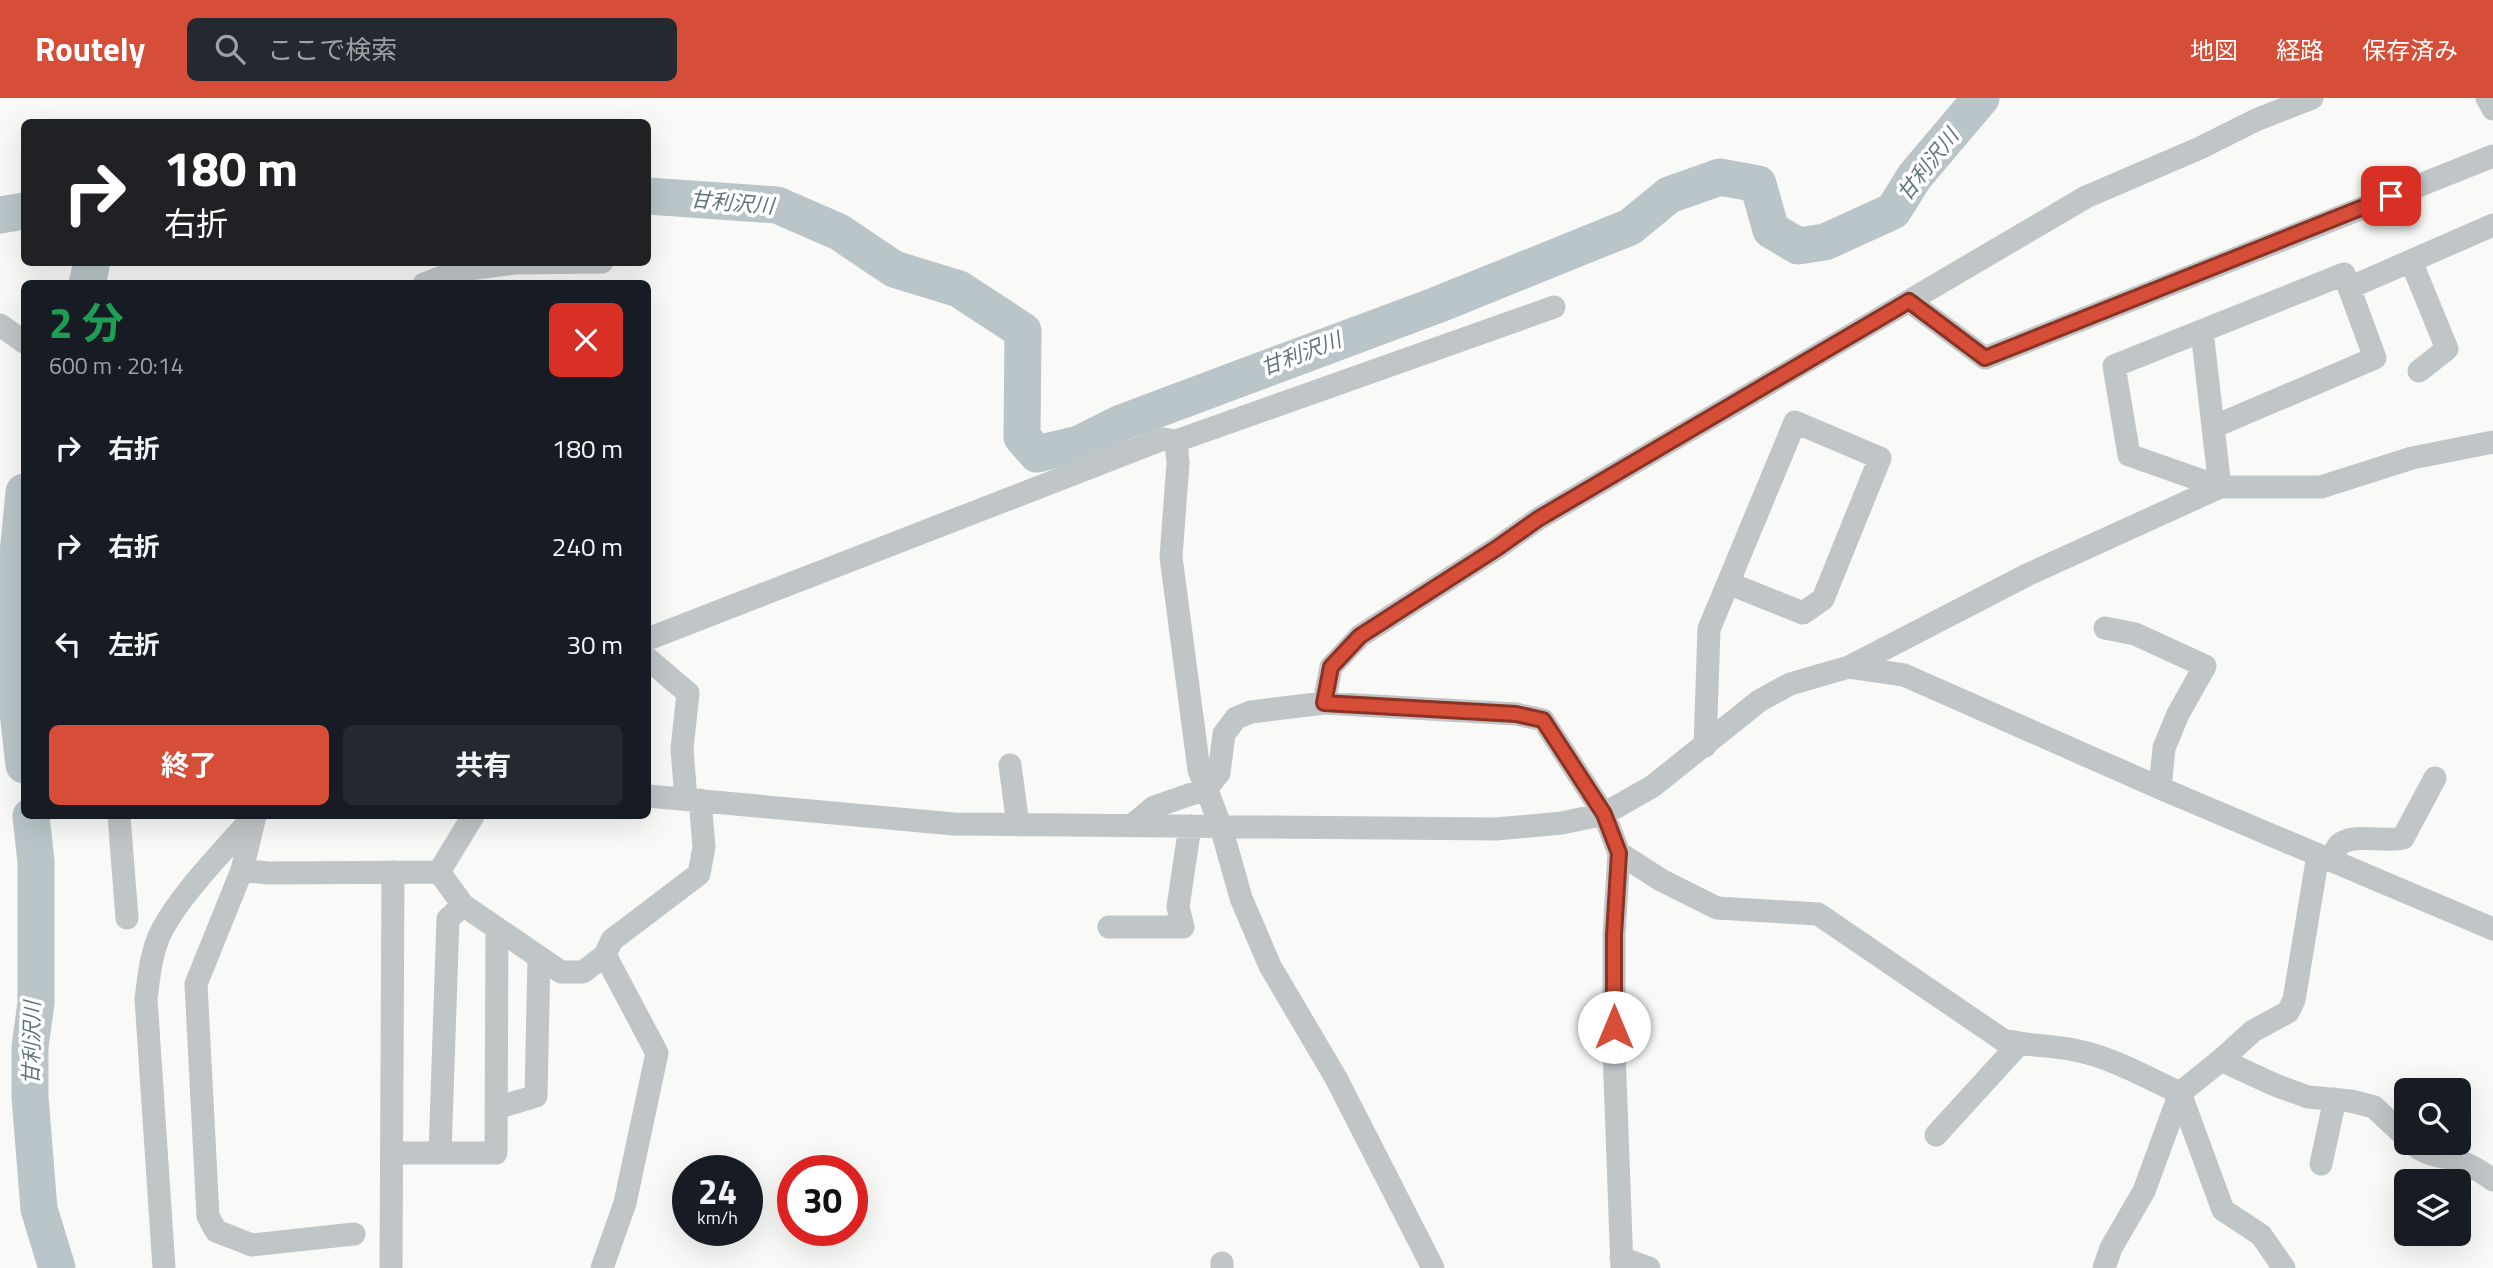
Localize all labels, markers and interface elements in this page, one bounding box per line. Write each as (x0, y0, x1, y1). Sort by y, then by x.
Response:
search box (187, 18, 677, 81)
text: Routely (35, 24, 145, 74)
icon: search (211, 30, 249, 68)
text: ここで検索 (267, 30, 397, 69)
text: 地図 (2190, 32, 2238, 68)
text: 経路 (2276, 32, 2324, 68)
text: 保存済み (2362, 32, 2458, 68)
water label: 甘利沢川 (1889, 120, 1967, 207)
text: 180 m (164, 130, 298, 205)
icon: right (49, 147, 140, 238)
pin (2361, 166, 2421, 226)
icon: arrive (2372, 177, 2410, 215)
water label: 甘利沢川 (689, 182, 777, 222)
text: 右折 (164, 199, 228, 247)
text: 2 分 (49, 290, 124, 354)
button: close (549, 303, 623, 377)
water label: 甘利沢川 (1256, 322, 1347, 383)
text: 600 m · 20:14 (49, 348, 184, 383)
icon: right (49, 429, 87, 467)
text: 右折 (108, 429, 160, 468)
text: 180 m (552, 429, 623, 468)
icon: right (49, 527, 87, 565)
text: 右折 (108, 527, 160, 566)
text: 240 m (552, 527, 623, 566)
icon: left (49, 625, 87, 663)
text: 左折 (108, 625, 160, 664)
text: 30 m (566, 625, 623, 664)
button: 終了 (49, 725, 329, 805)
button: 共有 (343, 725, 623, 805)
position arrow (1577, 990, 1651, 1064)
water label: 甘利沢川 (14, 999, 48, 1085)
map controls (2394, 1078, 2471, 1246)
button: search (2394, 1078, 2471, 1155)
speed limit sign: 30 (777, 1155, 868, 1246)
text: 24 (698, 1164, 737, 1218)
button: layers (2394, 1169, 2471, 1246)
text: km/h (697, 1204, 738, 1231)

